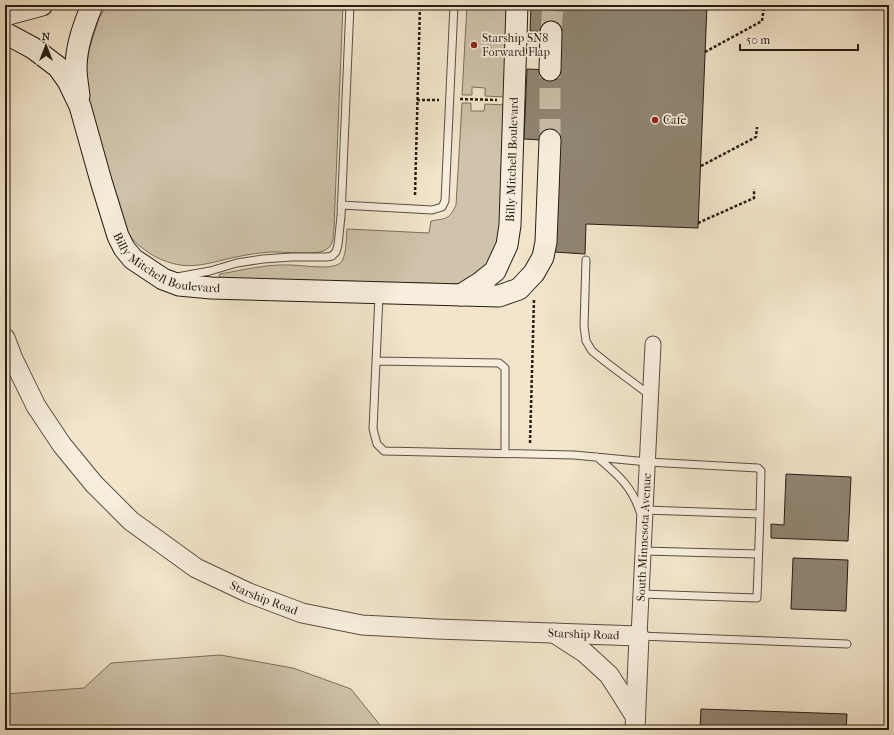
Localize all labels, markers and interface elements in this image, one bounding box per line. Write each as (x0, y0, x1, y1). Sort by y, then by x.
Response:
north arrow (26, 26, 66, 66)
scale bar (740, 26, 858, 52)
text: N (42, 30, 51, 43)
place label: Starship SN8 Forward Flap (482, 31, 550, 59)
text: 50 m (746, 33, 770, 47)
marker: Starship SN8 Forward Flap (469, 40, 479, 50)
street label: Billy Mitchell Boulevard (503, 96, 521, 222)
place label: Cafe (663, 113, 686, 127)
marker: Cafe (650, 115, 660, 125)
street label: Billy Mitchell Boulevard (110, 230, 221, 295)
street label: South Minnesota Avenue (634, 473, 654, 602)
street label: Starship Road (228, 578, 300, 618)
street label: Starship Road (548, 626, 620, 642)

